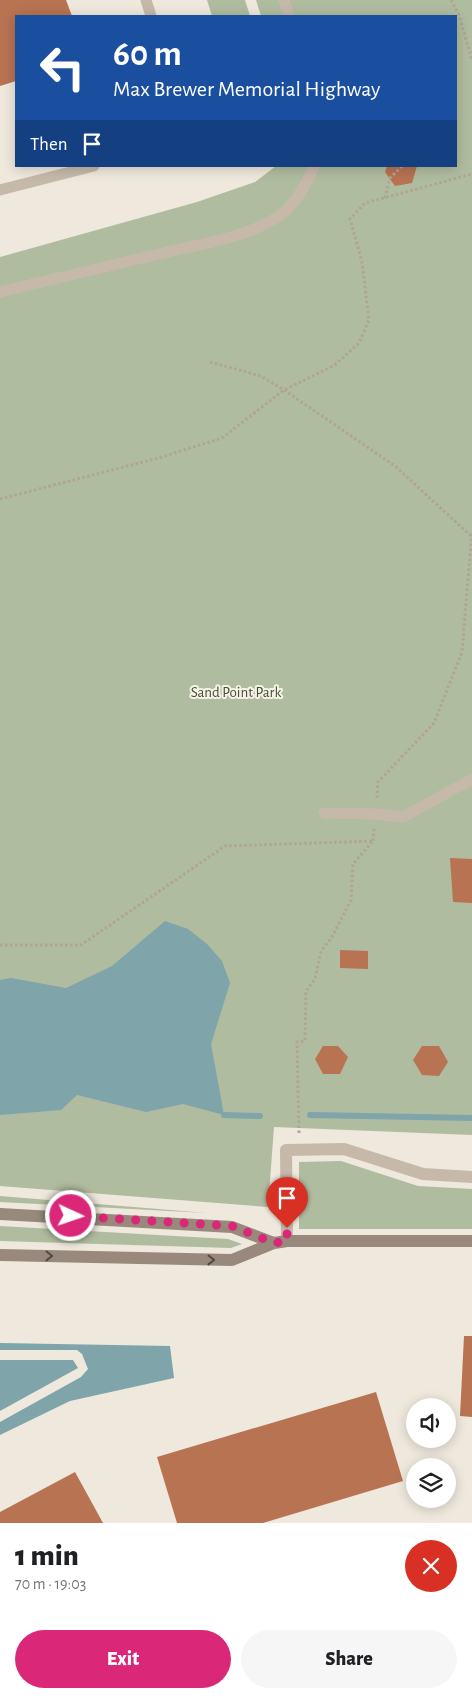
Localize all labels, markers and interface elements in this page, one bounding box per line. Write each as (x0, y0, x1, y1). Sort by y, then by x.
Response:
icon: left (30, 35, 95, 100)
text: 60 m (113, 37, 182, 72)
text: Max Brewer Memorial Highway (113, 78, 380, 100)
icon: arrive (78, 130, 106, 158)
text: Then (30, 135, 68, 154)
park label: Sand Point Park (191, 685, 281, 700)
pin (266, 1177, 308, 1228)
icon: arrive (273, 1184, 301, 1212)
position arrow (44, 1189, 96, 1241)
one-way arrow (45, 1251, 53, 1261)
one-way arrow (208, 1255, 215, 1265)
map controls (406, 1398, 456, 1508)
button: sound (406, 1398, 456, 1448)
button: layers (406, 1458, 456, 1508)
button: close (405, 1540, 457, 1592)
text: 1 min (15, 1541, 79, 1571)
text: 70 m · 19:03 (15, 1576, 86, 1592)
button: Exit (15, 1630, 231, 1688)
button: Share (241, 1630, 457, 1688)

